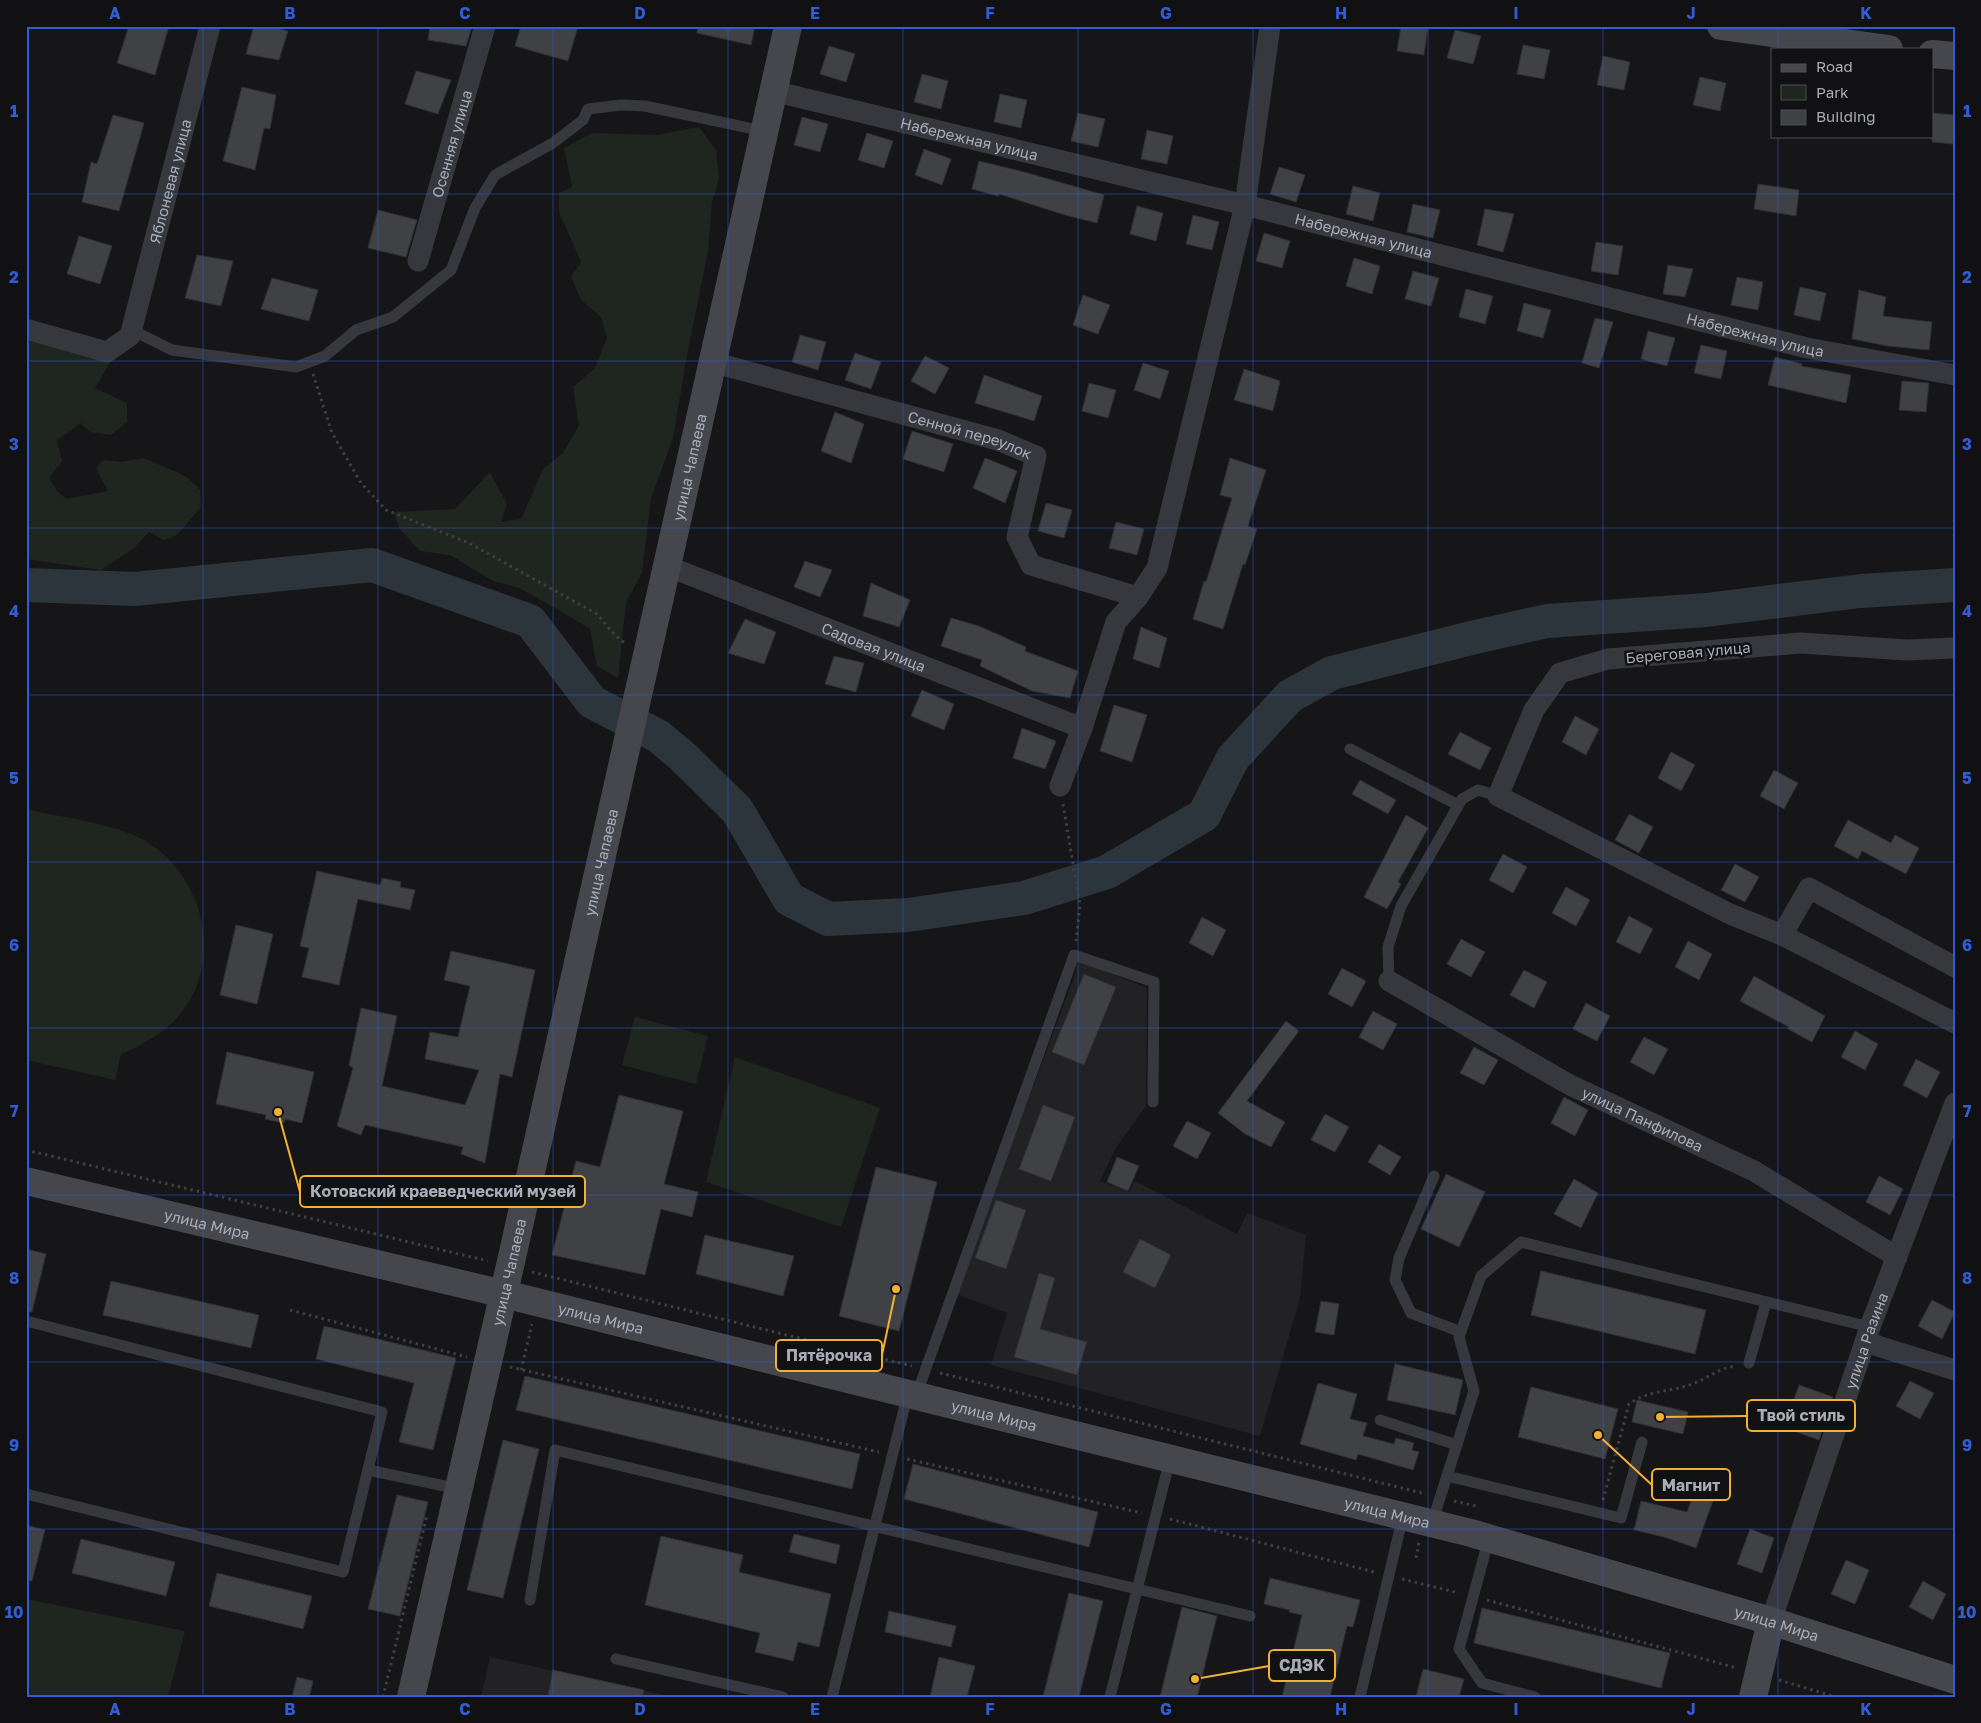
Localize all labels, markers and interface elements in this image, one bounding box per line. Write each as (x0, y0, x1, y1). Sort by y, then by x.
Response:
text: A (109, 3, 121, 23)
text: B (284, 3, 296, 23)
text: C (459, 3, 471, 23)
text: D (634, 3, 646, 23)
text: E (810, 3, 820, 23)
text: F (985, 3, 995, 23)
text: G (1160, 3, 1172, 23)
text: H (1335, 3, 1347, 23)
text: I (1513, 3, 1519, 23)
text: J (1686, 3, 1696, 23)
text: K (1860, 3, 1872, 23)
legend (1771, 48, 1934, 138)
text: Road (1816, 57, 1853, 75)
text: Park (1816, 83, 1849, 101)
street label: Осенняя улица (428, 88, 475, 200)
text: 1 (10, 101, 18, 121)
text: 1 (1963, 101, 1971, 121)
text: Building (1816, 107, 1876, 125)
street label: Набережная улица (899, 113, 1040, 164)
street label: Яблоневая улица (145, 117, 195, 246)
street label: Набережная улица (1293, 209, 1434, 261)
text: 2 (9, 267, 19, 287)
text: 2 (1962, 267, 1972, 287)
street label: Набережная улица (1685, 309, 1825, 360)
street label: Сенной переулок (906, 407, 1035, 462)
street label: улица Чапаева (668, 412, 710, 522)
text: 3 (9, 434, 19, 454)
text: 3 (1962, 434, 1972, 454)
text: 4 (9, 601, 19, 621)
text: 4 (1962, 601, 1972, 621)
street label: Садовая улица (819, 618, 928, 675)
street label: Береговая улица (1625, 638, 1751, 666)
text: 5 (9, 768, 19, 788)
text: 5 (1962, 768, 1972, 788)
street label: улица Чапаева (580, 807, 621, 918)
text: 6 (9, 935, 19, 955)
text: 6 (1962, 935, 1972, 955)
street label: улица Панфилова (1579, 1083, 1706, 1155)
text: 7 (10, 1101, 19, 1121)
text: 7 (1963, 1101, 1972, 1121)
callout: Котовский краеведческий музей (300, 1176, 585, 1207)
text: Котовский краеведческий музей (310, 1181, 576, 1201)
street label: улица Мира (162, 1205, 252, 1243)
street label: улица Чапаева (488, 1217, 529, 1327)
text: 8 (9, 1268, 19, 1288)
text: 8 (1962, 1268, 1972, 1288)
street label: улица Разина (1841, 1290, 1891, 1391)
street label: улица Мира (556, 1299, 646, 1337)
callout: Пятёрочка (776, 1340, 882, 1371)
text: Пятёрочка (786, 1345, 872, 1365)
street label: улица Мира (949, 1396, 1039, 1434)
callout: Твой стиль (1747, 1400, 1855, 1431)
text: Твой стиль (1757, 1405, 1845, 1425)
text: 9 (9, 1435, 19, 1455)
text: 9 (1962, 1435, 1972, 1455)
callout: Магнит (1652, 1469, 1730, 1500)
text: Магнит (1662, 1475, 1720, 1495)
street label: улица Мира (1343, 1493, 1432, 1532)
text: 10 (5, 1602, 23, 1622)
street label: улица Мира (1732, 1602, 1821, 1645)
text: 10 (1958, 1602, 1976, 1622)
callout: СДЭК (1269, 1650, 1335, 1681)
text: СДЭК (1279, 1655, 1325, 1675)
text: A (109, 1699, 121, 1719)
text: B (284, 1699, 296, 1719)
text: C (459, 1699, 471, 1719)
text: D (634, 1699, 646, 1719)
text: E (810, 1699, 820, 1719)
text: F (985, 1699, 995, 1719)
text: G (1160, 1699, 1172, 1719)
text: H (1335, 1699, 1347, 1719)
text: I (1513, 1699, 1519, 1719)
text: J (1686, 1699, 1696, 1719)
text: K (1860, 1699, 1872, 1719)

